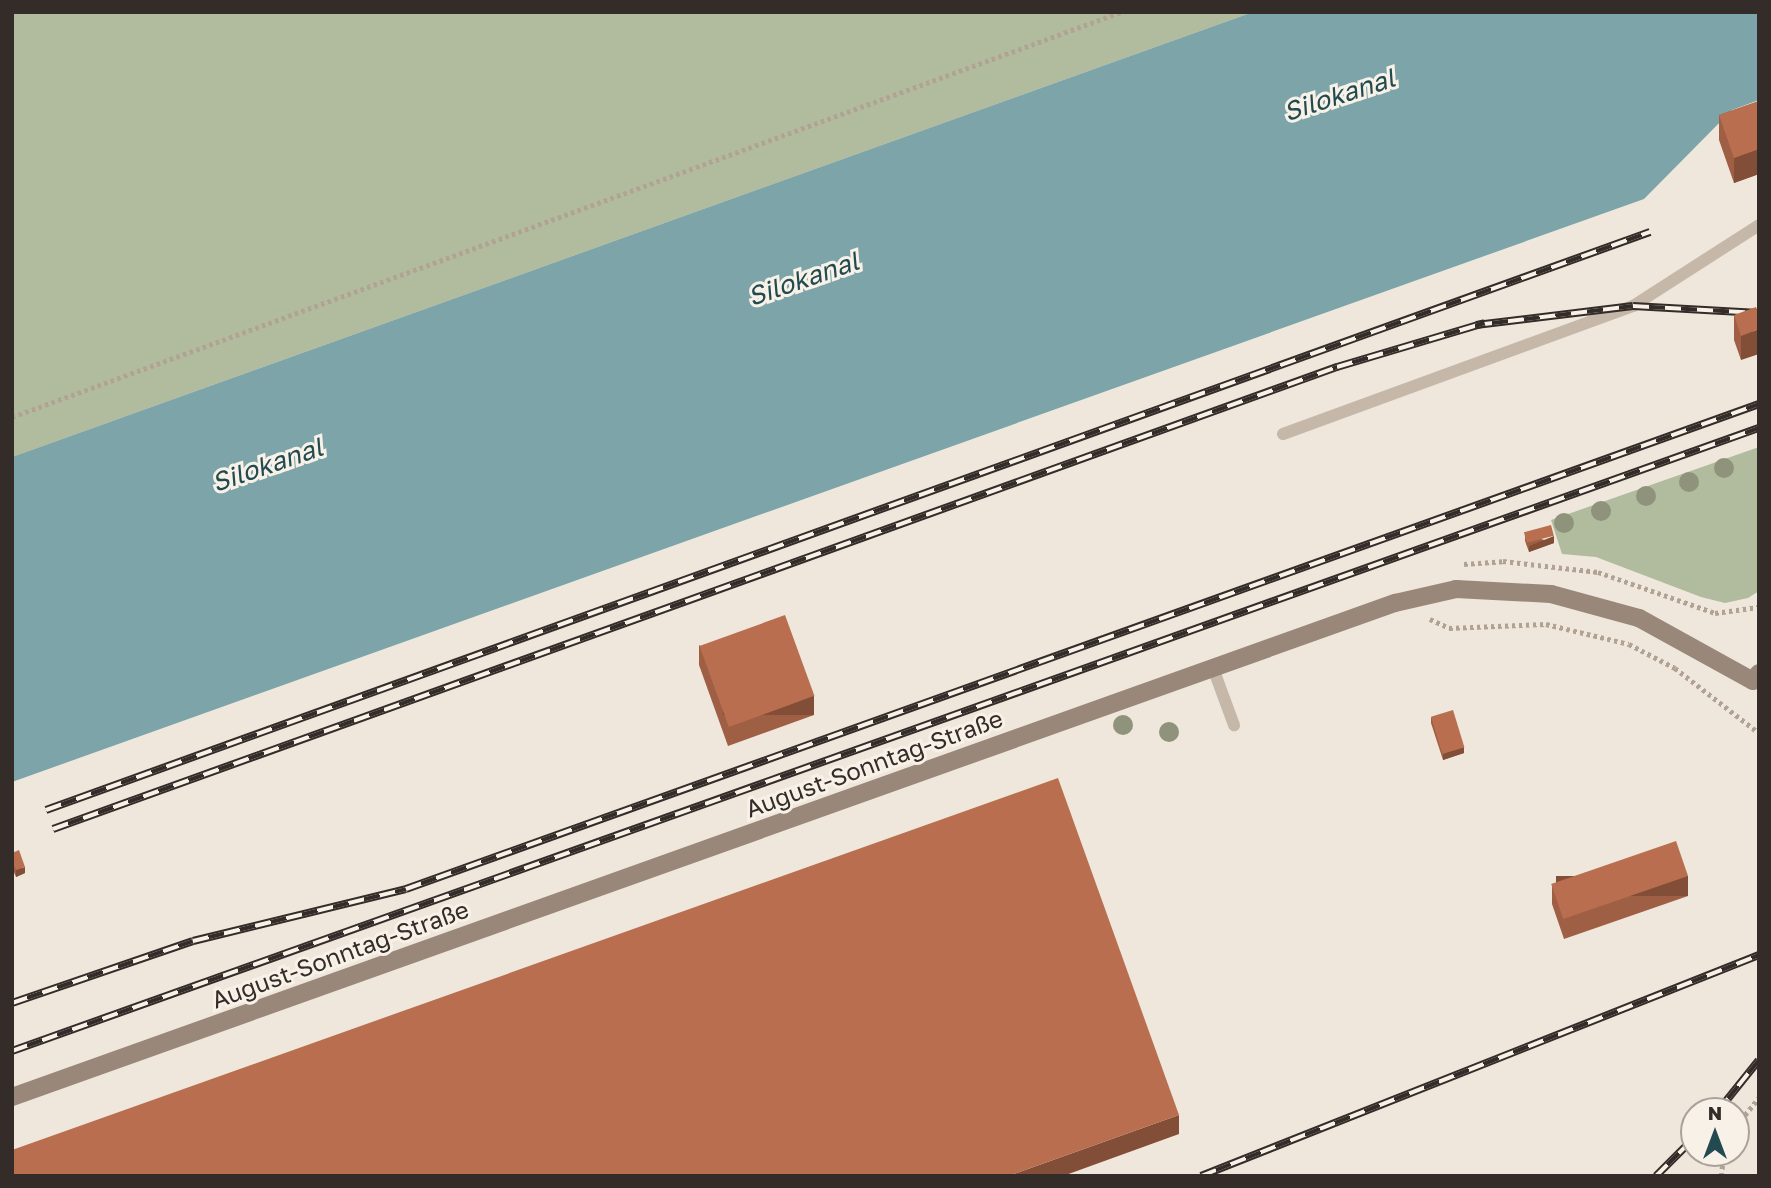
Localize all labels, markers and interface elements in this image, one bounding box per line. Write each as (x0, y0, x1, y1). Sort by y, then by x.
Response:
water label: Silokanal (1279, 62, 1399, 128)
water label: Silokanal (743, 245, 863, 313)
water label: Silokanal (207, 431, 327, 499)
street label: August-Sonntag-Straße (742, 703, 1006, 823)
street label: August-Sonntag-Straße (208, 894, 472, 1014)
north arrow (1680, 1097, 1750, 1167)
text: N (1708, 1101, 1722, 1124)

